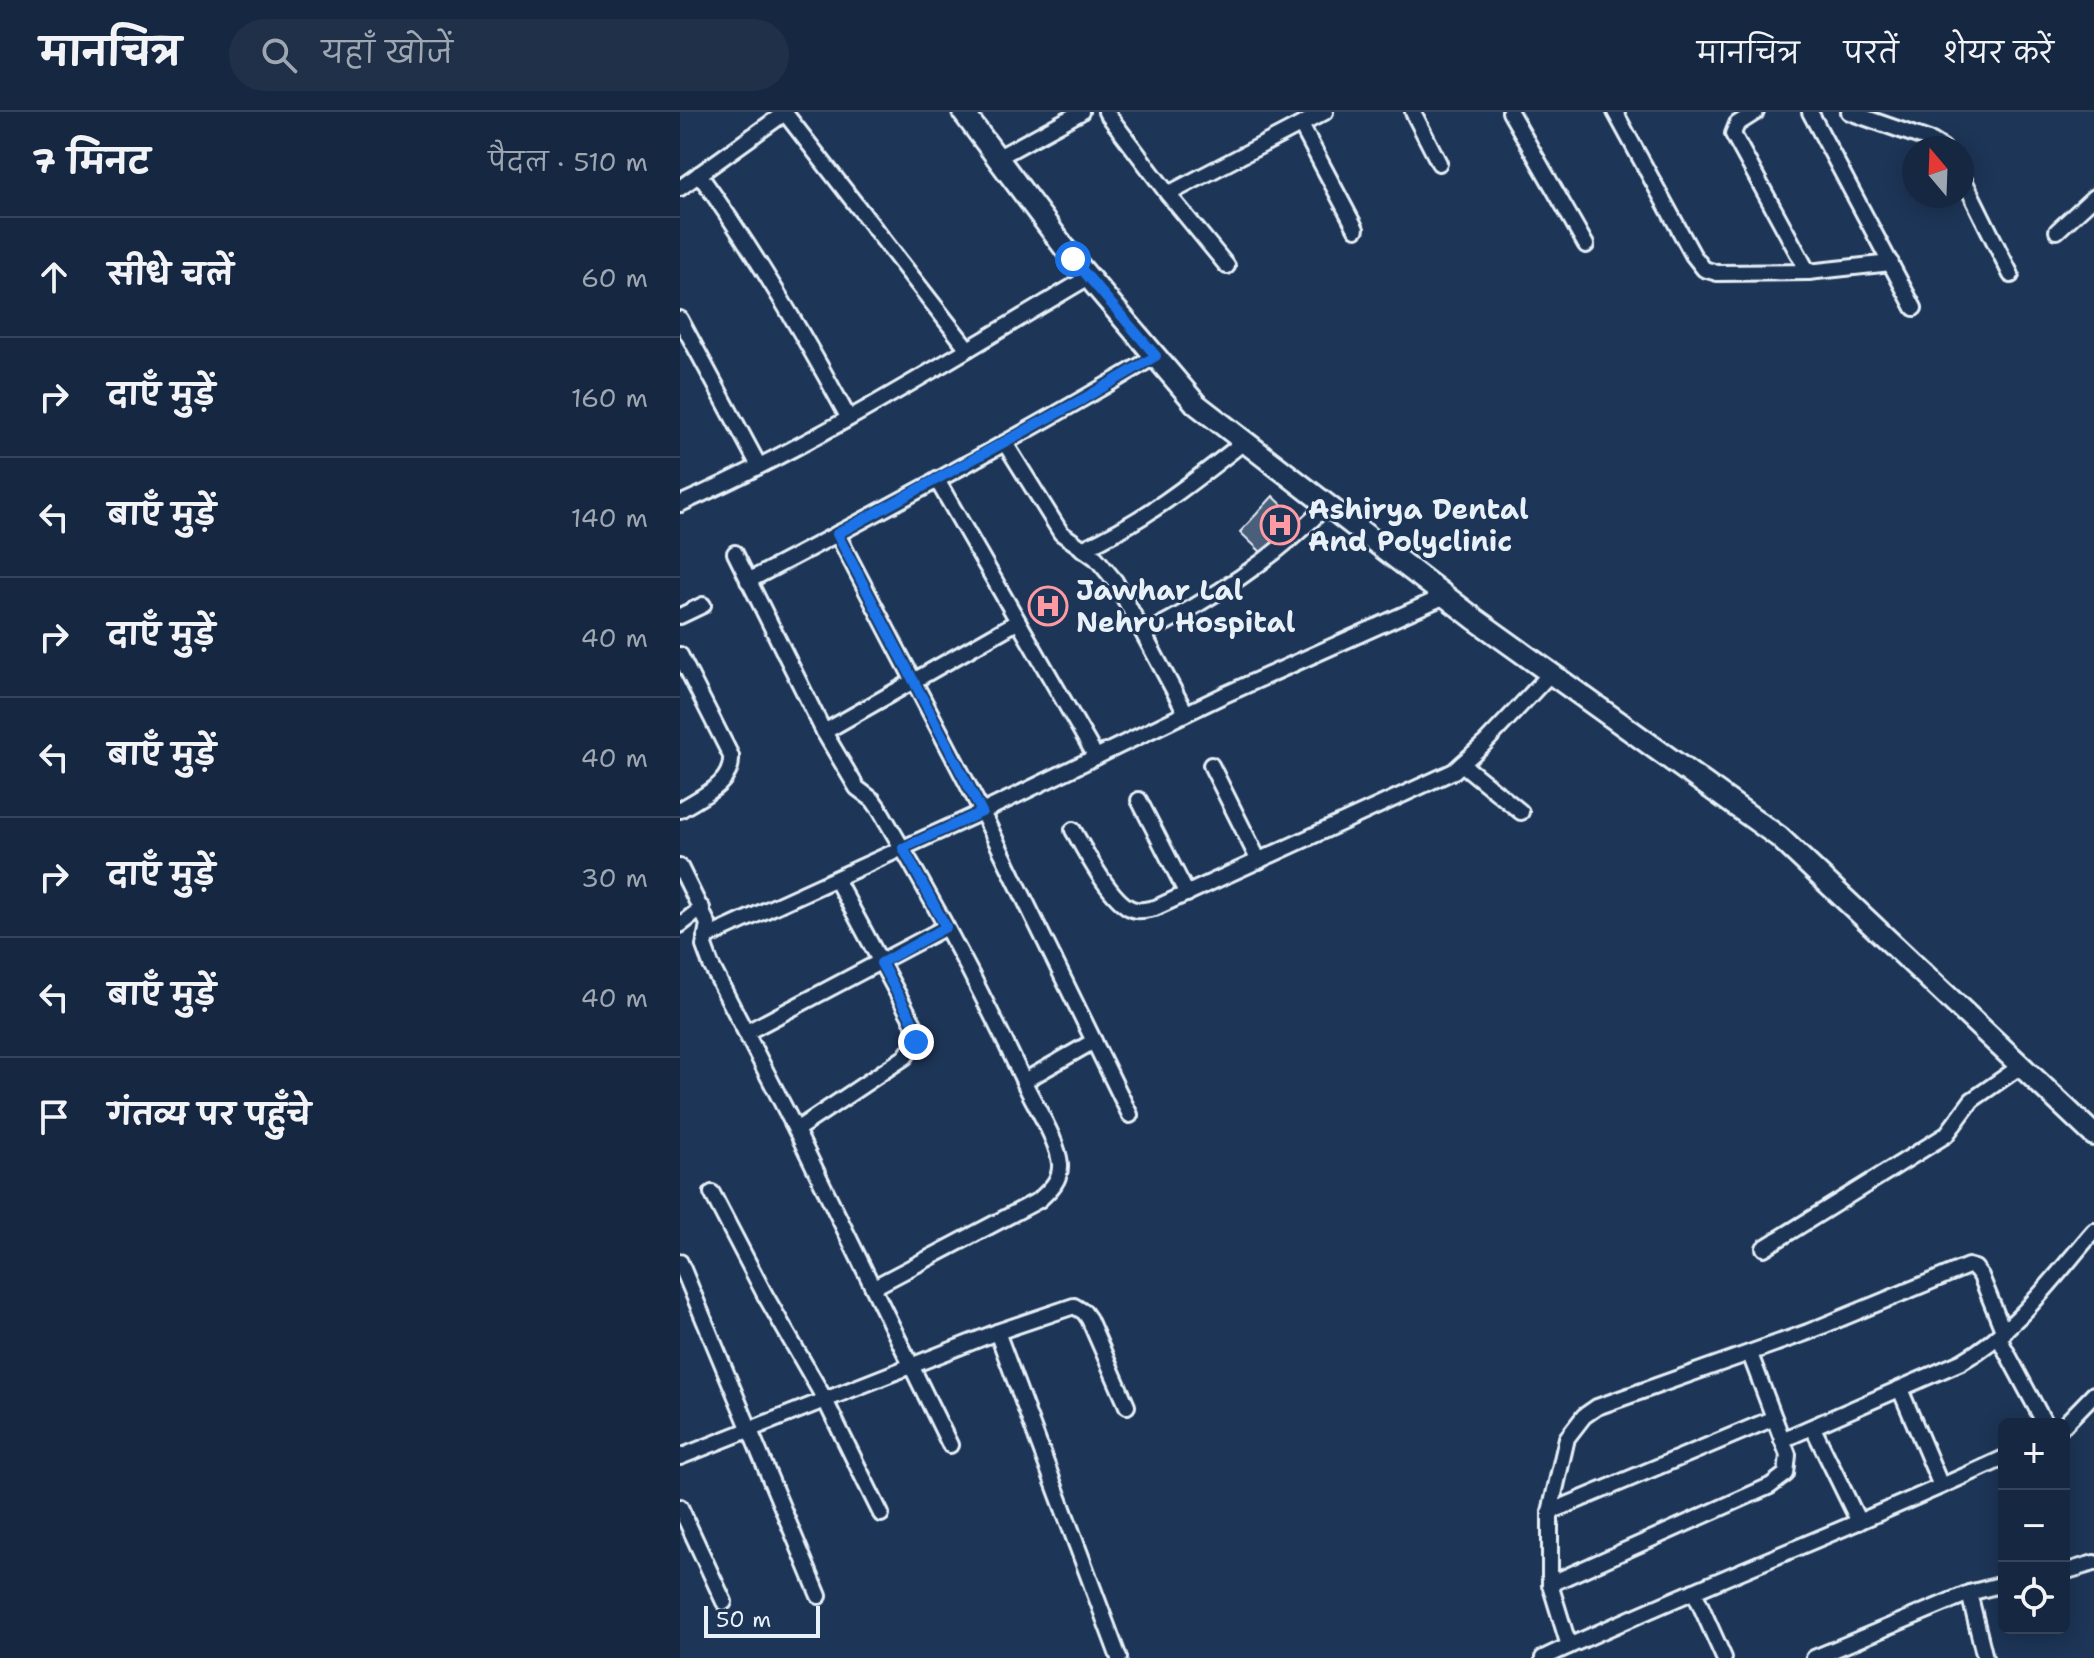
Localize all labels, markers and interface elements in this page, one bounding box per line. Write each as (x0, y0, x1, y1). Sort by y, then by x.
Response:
search box (229, 19, 789, 91)
text: मानचित्र (40, 26, 181, 77)
text: यहाँ खोजें (321, 32, 453, 73)
icon: search (257, 33, 301, 77)
text: मानचित्र (1697, 34, 1800, 72)
text: परतें (1844, 34, 1899, 72)
text: शेयर करें (1943, 34, 2054, 72)
north arrow (1902, 136, 1974, 208)
text: 7 मिनट (32, 138, 150, 184)
text: पैदल · 510 m (488, 144, 648, 179)
route start (1055, 241, 1091, 277)
text: सीधे चलें (108, 254, 233, 295)
icon: ahead (32, 255, 76, 299)
text: 60 m (581, 260, 648, 295)
text: दाएँ मुड़ें (108, 374, 215, 415)
icon: right (32, 375, 76, 419)
text: 160 m (571, 380, 648, 415)
place label: Ashirya Dental And Polyclinic (1308, 490, 1529, 560)
text: बाएँ मुड़ें (108, 494, 216, 535)
icon: left (32, 495, 76, 539)
text: 140 m (571, 500, 648, 535)
hospital icon: Ashirya Dental And Polyclinic (1259, 504, 1301, 546)
place label: Jawhar Lal Nehru Hospital (1076, 571, 1296, 641)
hospital icon: Jawhar Lal Nehru Hospital (1027, 585, 1069, 627)
text: दाएँ मुड़ें (108, 614, 215, 655)
icon: right (32, 615, 76, 659)
text: 40 m (581, 620, 648, 655)
text: बाएँ मुड़ें (108, 734, 216, 775)
icon: left (32, 735, 76, 779)
text: 40 m (581, 740, 648, 775)
text: दाएँ मुड़ें (108, 854, 215, 895)
icon: right (32, 855, 76, 899)
text: 30 m (581, 860, 648, 895)
text: बाएँ मुड़ें (108, 974, 216, 1015)
icon: left (32, 975, 76, 1019)
text: 40 m (581, 980, 648, 1015)
route end (898, 1024, 934, 1060)
text: गंतव्य पर पहुँचे (108, 1094, 311, 1135)
icon: arrive (32, 1095, 76, 1139)
map controls (1998, 1418, 2070, 1634)
button: + (1998, 1418, 2070, 1490)
button: − (1998, 1490, 2070, 1562)
button: locate (1998, 1562, 2070, 1634)
scale bar (704, 1602, 820, 1638)
text: 50 m (716, 1605, 771, 1634)

